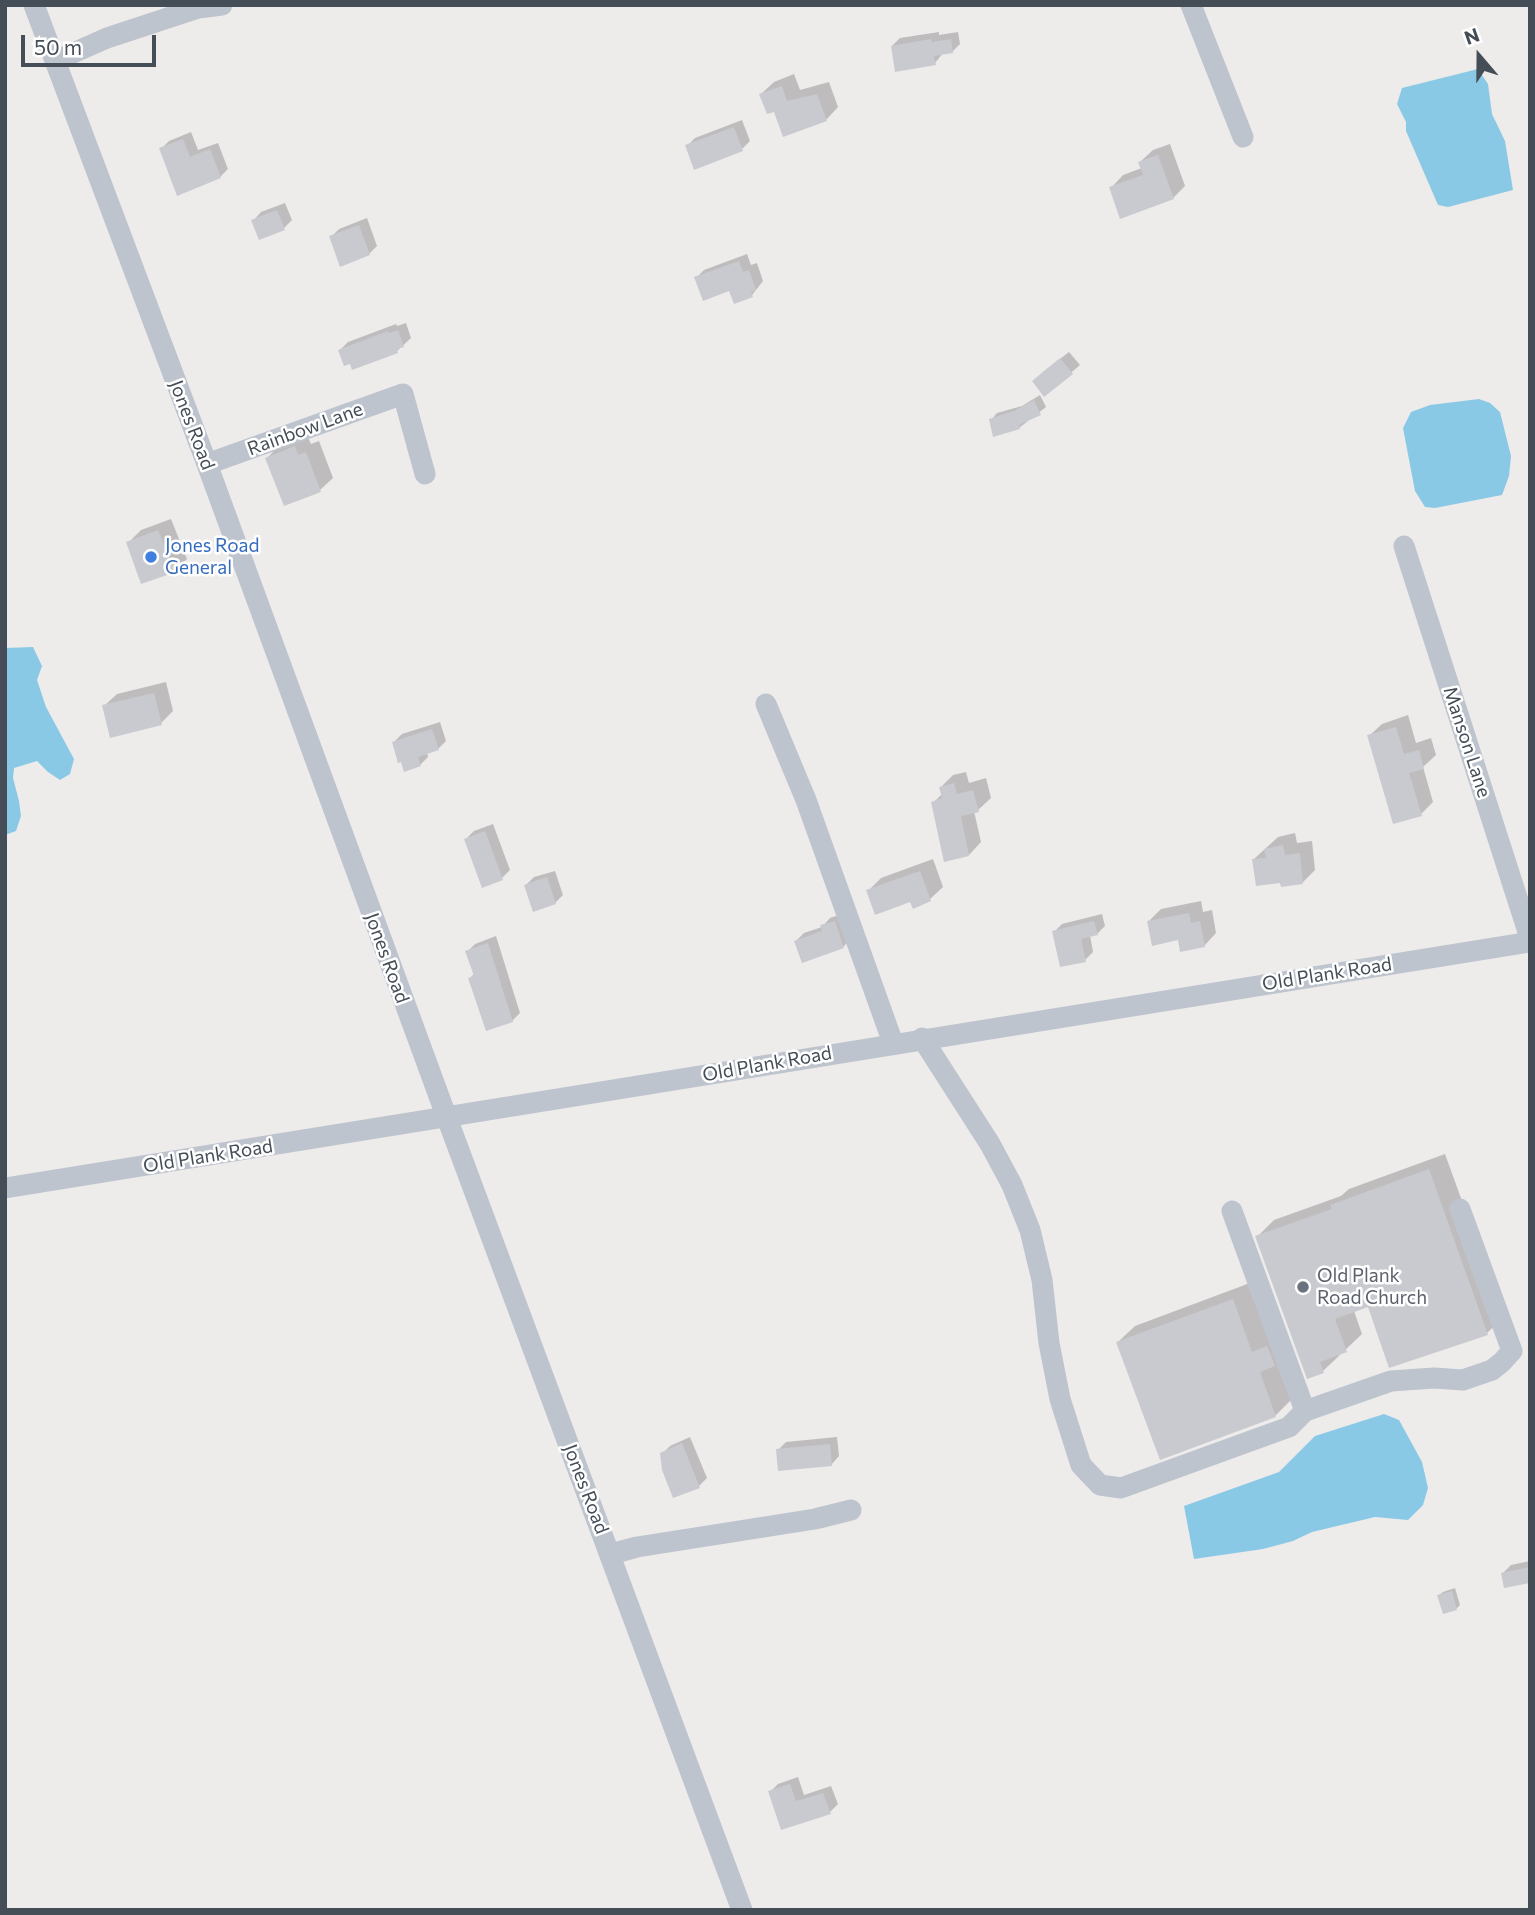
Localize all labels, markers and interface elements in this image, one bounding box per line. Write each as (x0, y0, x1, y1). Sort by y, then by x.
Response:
scale bar (24, 21, 159, 65)
north arrow (1444, 21, 1514, 91)
text: N (1461, 23, 1482, 49)
text: 50 m (34, 34, 82, 59)
street label: Jones Road (164, 377, 220, 473)
street label: Rainbow Lane (244, 398, 366, 460)
place label: Jones Road General (165, 535, 259, 579)
marker: Jones Road General (143, 549, 159, 565)
street label: Manson Lane (1438, 684, 1496, 800)
street label: Jones Road (360, 910, 414, 1006)
street label: Old Plank Road (1261, 953, 1393, 995)
street label: Old Plank Road (701, 1041, 833, 1087)
street label: Old Plank Road (142, 1135, 274, 1177)
place label: Old Plank Road Church (1317, 1265, 1427, 1309)
marker: Old Plank Road Church (1295, 1279, 1311, 1295)
street label: Jones Road (558, 1441, 614, 1537)

